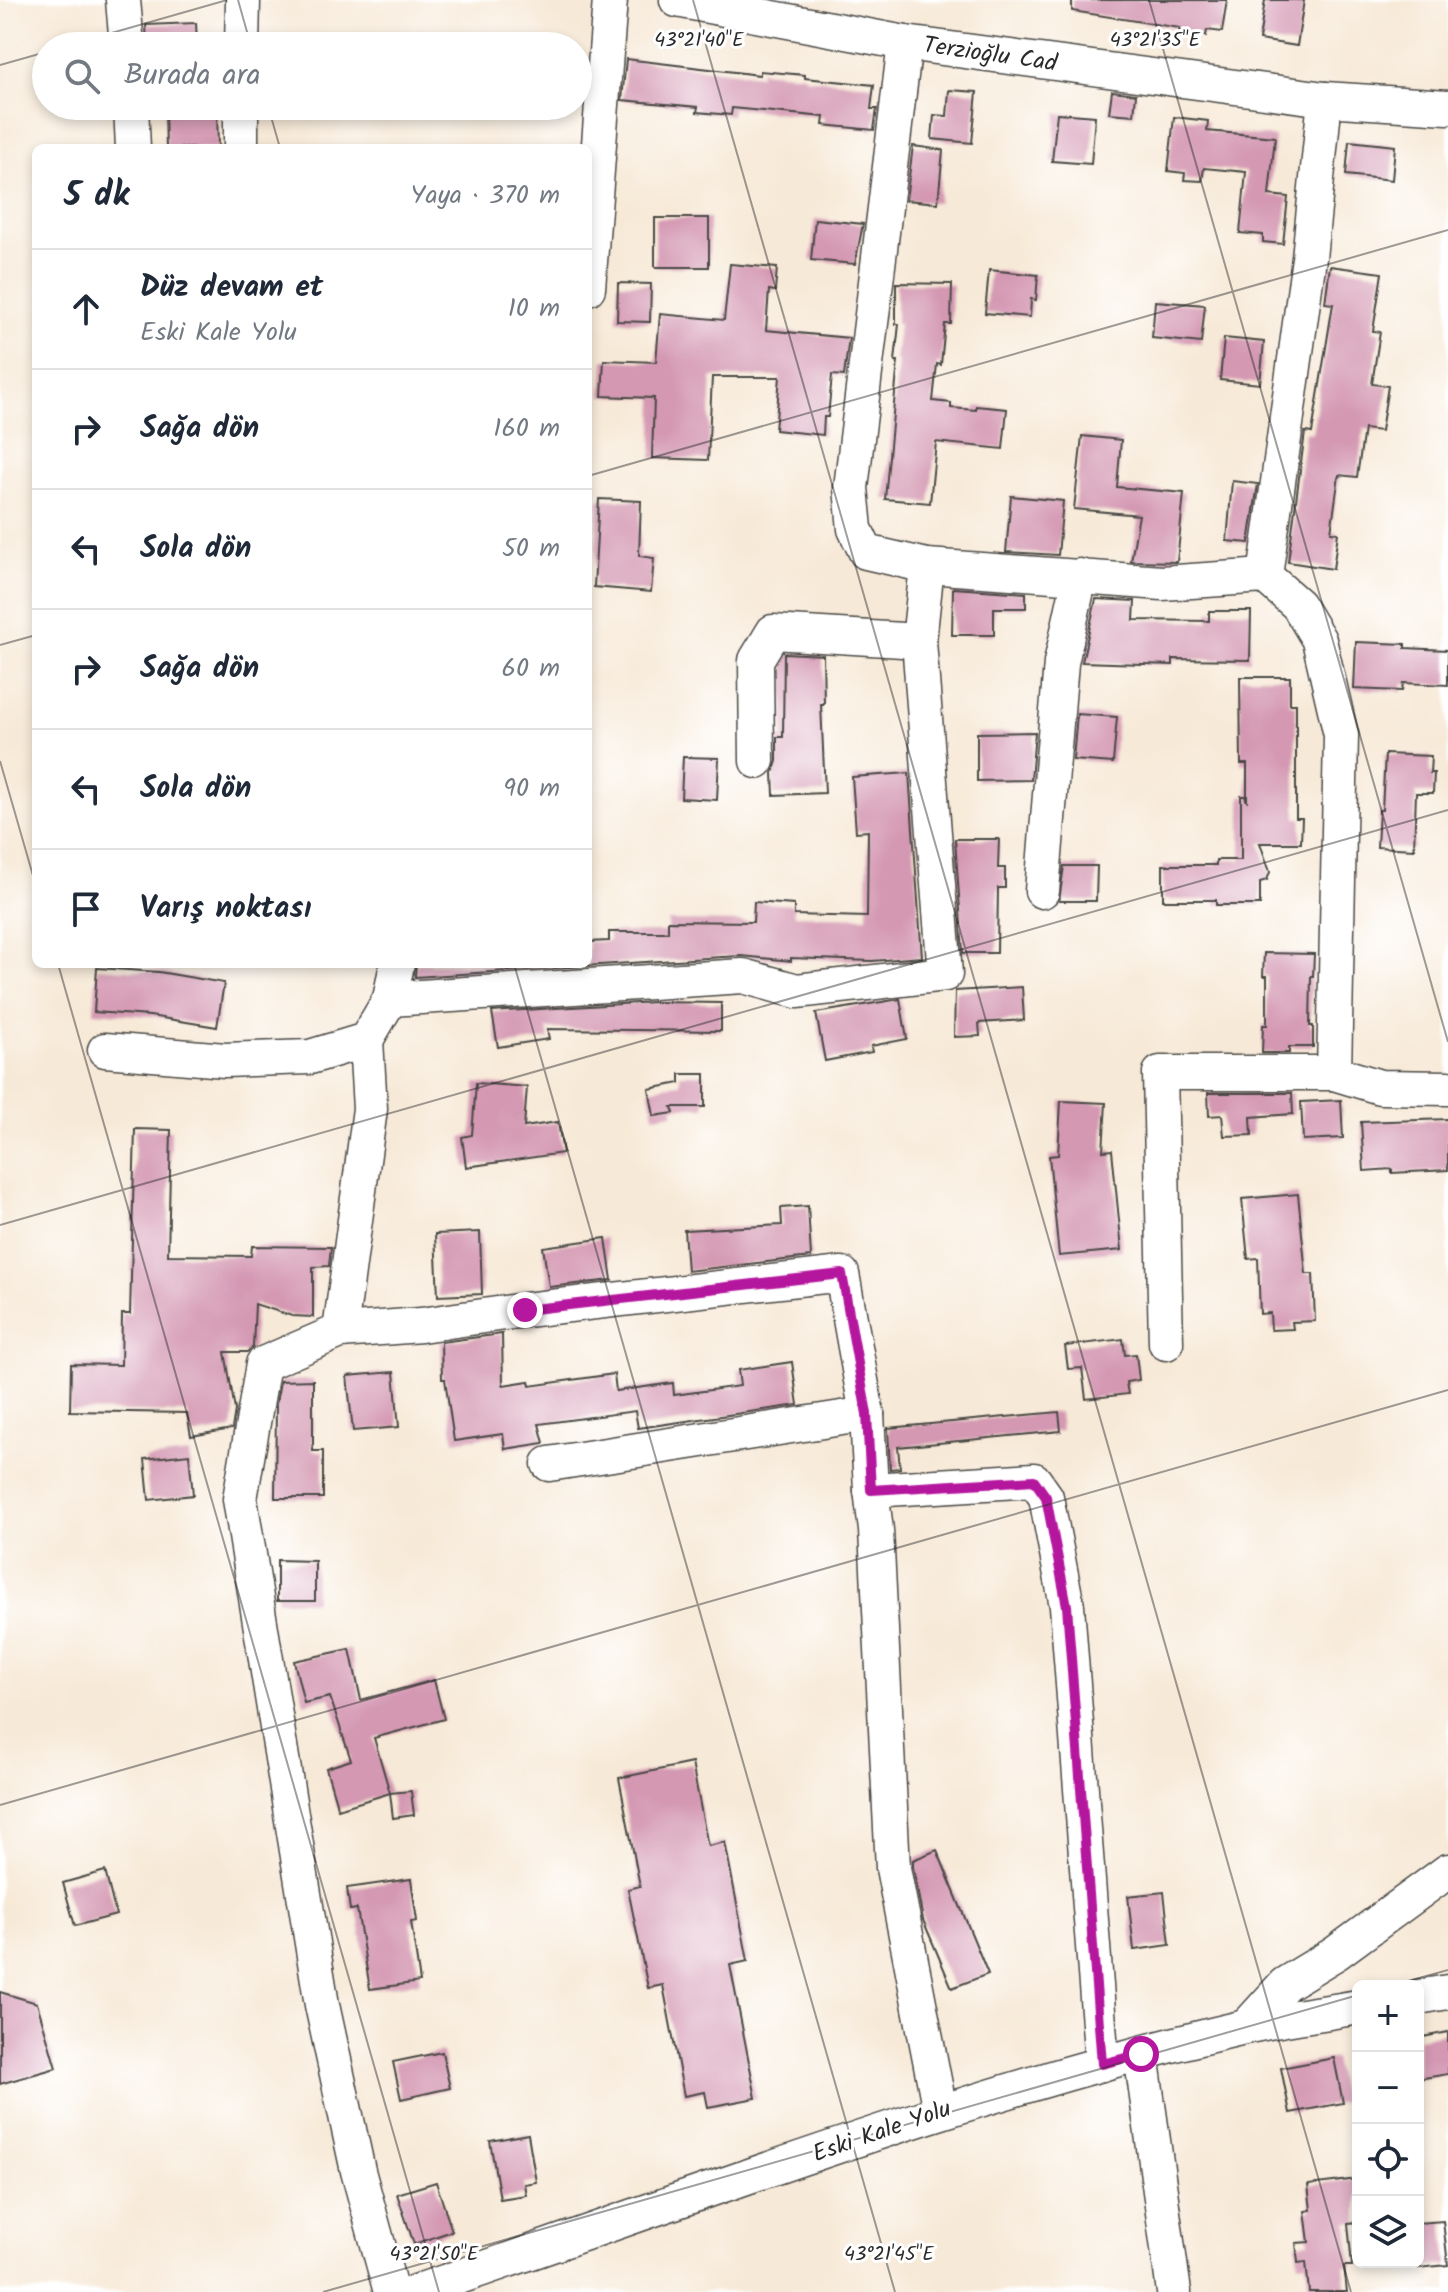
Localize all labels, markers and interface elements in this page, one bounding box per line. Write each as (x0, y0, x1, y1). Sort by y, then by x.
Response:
text: 43°21'40"E (654, 25, 745, 57)
text: 43°21'35"E (1110, 25, 1202, 57)
street label: Terzioğlu Cad (921, 26, 1060, 84)
search box (32, 32, 592, 120)
text: Burada ara (124, 52, 261, 100)
icon: search (60, 54, 104, 98)
text: 5 dk (64, 169, 129, 223)
text: Yaya · 370 m (410, 175, 560, 217)
text: Düz devam et (140, 264, 323, 312)
icon: ahead (64, 287, 108, 331)
text: 10 m (508, 288, 560, 330)
text: Eski Kale Yolu (140, 312, 297, 354)
text: Sağa dön (140, 405, 259, 453)
icon: right (64, 407, 108, 451)
text: 160 m (493, 408, 560, 450)
text: Sola dön (140, 525, 251, 573)
icon: left (64, 527, 108, 571)
text: 50 m (502, 528, 560, 570)
text: Sağa dön (140, 645, 259, 693)
icon: right (64, 647, 108, 691)
text: 60 m (501, 648, 560, 690)
text: Sola dön (140, 765, 251, 813)
icon: left (64, 767, 108, 811)
text: 90 m (503, 768, 560, 810)
text: Varış noktası (140, 885, 311, 933)
icon: arrive (64, 887, 108, 931)
route end (507, 1292, 543, 1328)
map controls (1352, 1980, 1424, 2268)
button: + (1352, 1980, 1424, 2052)
route start (1123, 2036, 1159, 2072)
button: − (1352, 2052, 1424, 2124)
street label: Eski Kale Yolu (807, 2090, 957, 2174)
button: locate (1352, 2124, 1424, 2196)
button: layers (1352, 2196, 1424, 2268)
text: 43°21'50"E (389, 2239, 480, 2271)
text: 43°21'45"E (844, 2239, 935, 2271)

